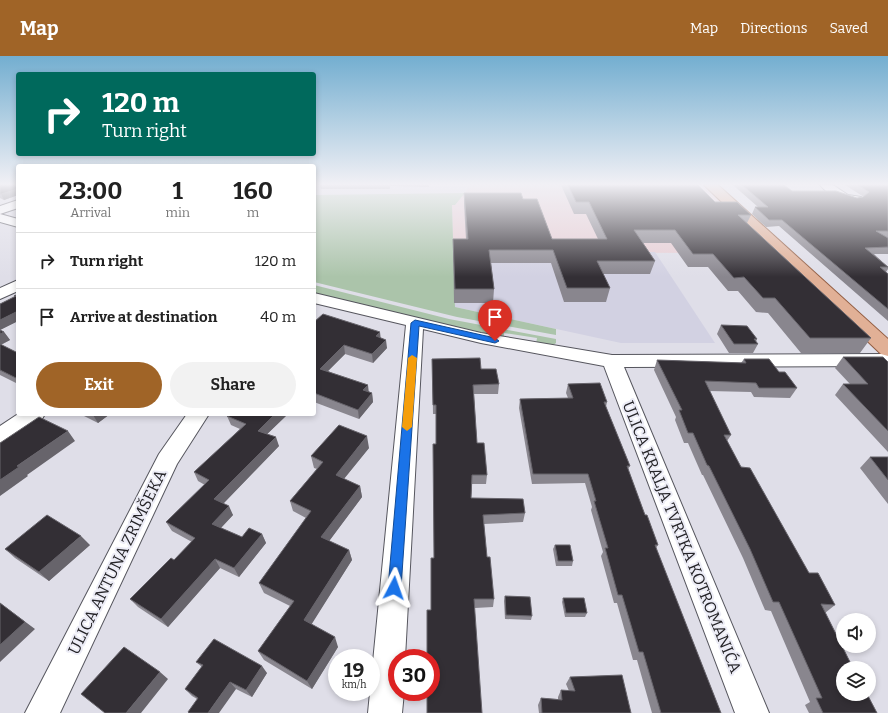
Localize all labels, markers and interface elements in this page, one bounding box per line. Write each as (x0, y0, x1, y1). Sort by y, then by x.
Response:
text: Map (20, 17, 59, 40)
text: Map (690, 20, 718, 37)
text: Directions (740, 20, 808, 37)
text: Saved (830, 20, 868, 37)
text: 120 m (102, 86, 179, 119)
icon: right (36, 88, 88, 140)
text: Turn right (102, 120, 187, 142)
text: 23:00 (59, 177, 122, 205)
text: 1 (173, 177, 183, 205)
text: 160 (233, 177, 273, 205)
text: Arrival (70, 205, 111, 220)
text: min (166, 205, 190, 220)
text: m (247, 205, 259, 220)
icon: right (36, 250, 58, 272)
text: Turn right (70, 252, 143, 270)
text: 120 m (255, 252, 296, 270)
pin (478, 300, 512, 341)
icon: arrive (36, 306, 58, 328)
icon: arrive (484, 306, 506, 328)
text: Arrive at destination (70, 308, 217, 326)
text: 40 m (260, 308, 296, 326)
button: Exit (36, 362, 162, 408)
button: Share (170, 362, 296, 408)
street label: ULICA KRALJA TVRTKA KOTROMANIĆA (619, 398, 747, 676)
street label: ULICA ANTUNA ZRIMŠEKA (63, 466, 170, 657)
position arrow (373, 567, 415, 609)
map controls (836, 613, 876, 701)
button: sound (836, 613, 876, 653)
speed limit sign: 30 (388, 649, 440, 701)
text: 19 (344, 658, 364, 682)
button: layers (836, 661, 876, 701)
text: km/h (342, 679, 366, 691)

